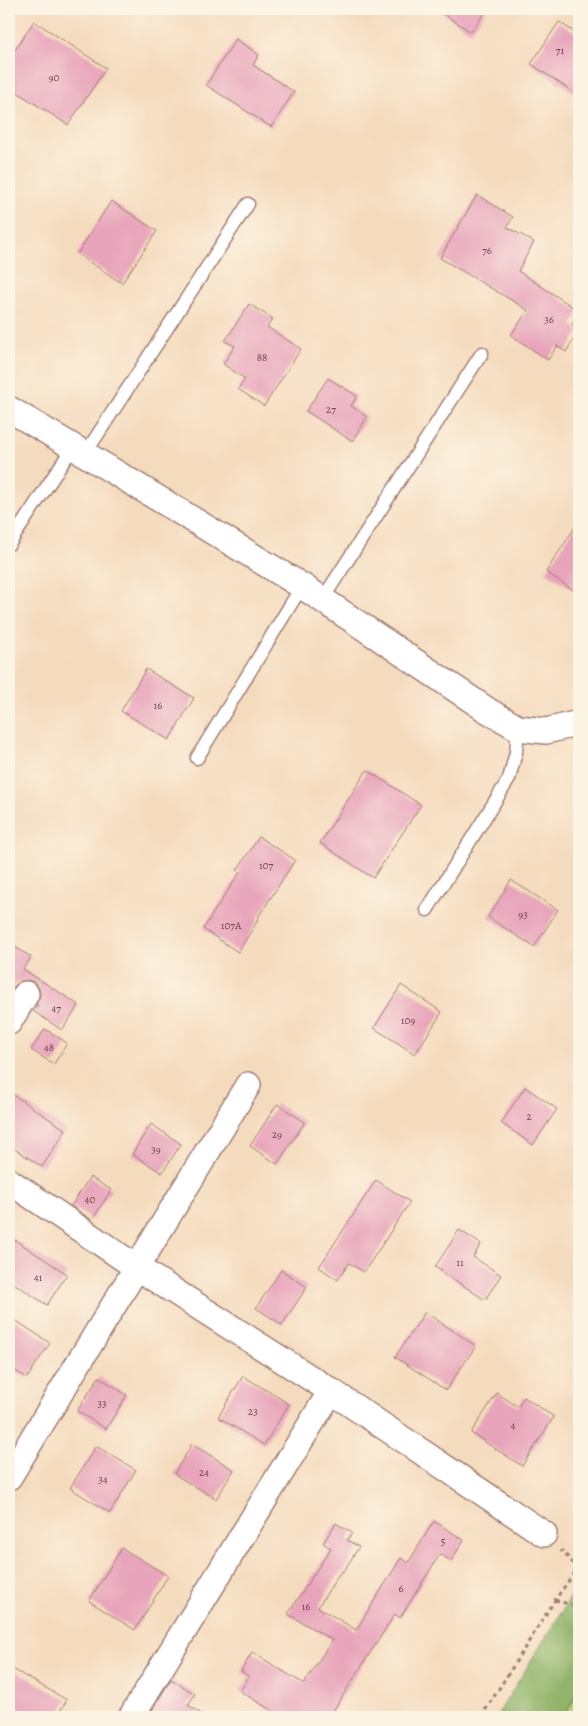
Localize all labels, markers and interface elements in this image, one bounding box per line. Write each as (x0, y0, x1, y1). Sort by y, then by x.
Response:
house number: 71 (556, 43, 564, 58)
house number: 90 (49, 70, 60, 85)
house number: 76 (482, 243, 492, 258)
house number: 36 (544, 312, 554, 327)
house number: 88 (257, 350, 267, 365)
house number: 27 (326, 402, 336, 417)
house number: 16 (154, 698, 162, 713)
house number: 107 (259, 858, 273, 873)
house number: 93 (518, 907, 528, 922)
house number: 107А (221, 918, 242, 933)
house number: 47 (51, 1001, 61, 1016)
house number: 109 (401, 1013, 415, 1028)
house number: 48 (44, 1040, 54, 1055)
house number: 2 (526, 1109, 532, 1124)
house number: 29 (272, 1127, 282, 1142)
house number: 39 (151, 1142, 161, 1157)
house number: 40 (85, 1192, 96, 1207)
house number: 11 (456, 1255, 464, 1270)
house number: 41 (34, 1270, 43, 1285)
house number: 33 (97, 1396, 107, 1411)
house number: 23 (248, 1404, 258, 1419)
house number: 4 (511, 1418, 516, 1433)
house number: 24 (199, 1465, 209, 1480)
house number: 34 (98, 1472, 108, 1487)
house number: 5 (441, 1534, 446, 1549)
house number: 6 (398, 1581, 404, 1596)
house number: 16 (302, 1599, 310, 1614)

